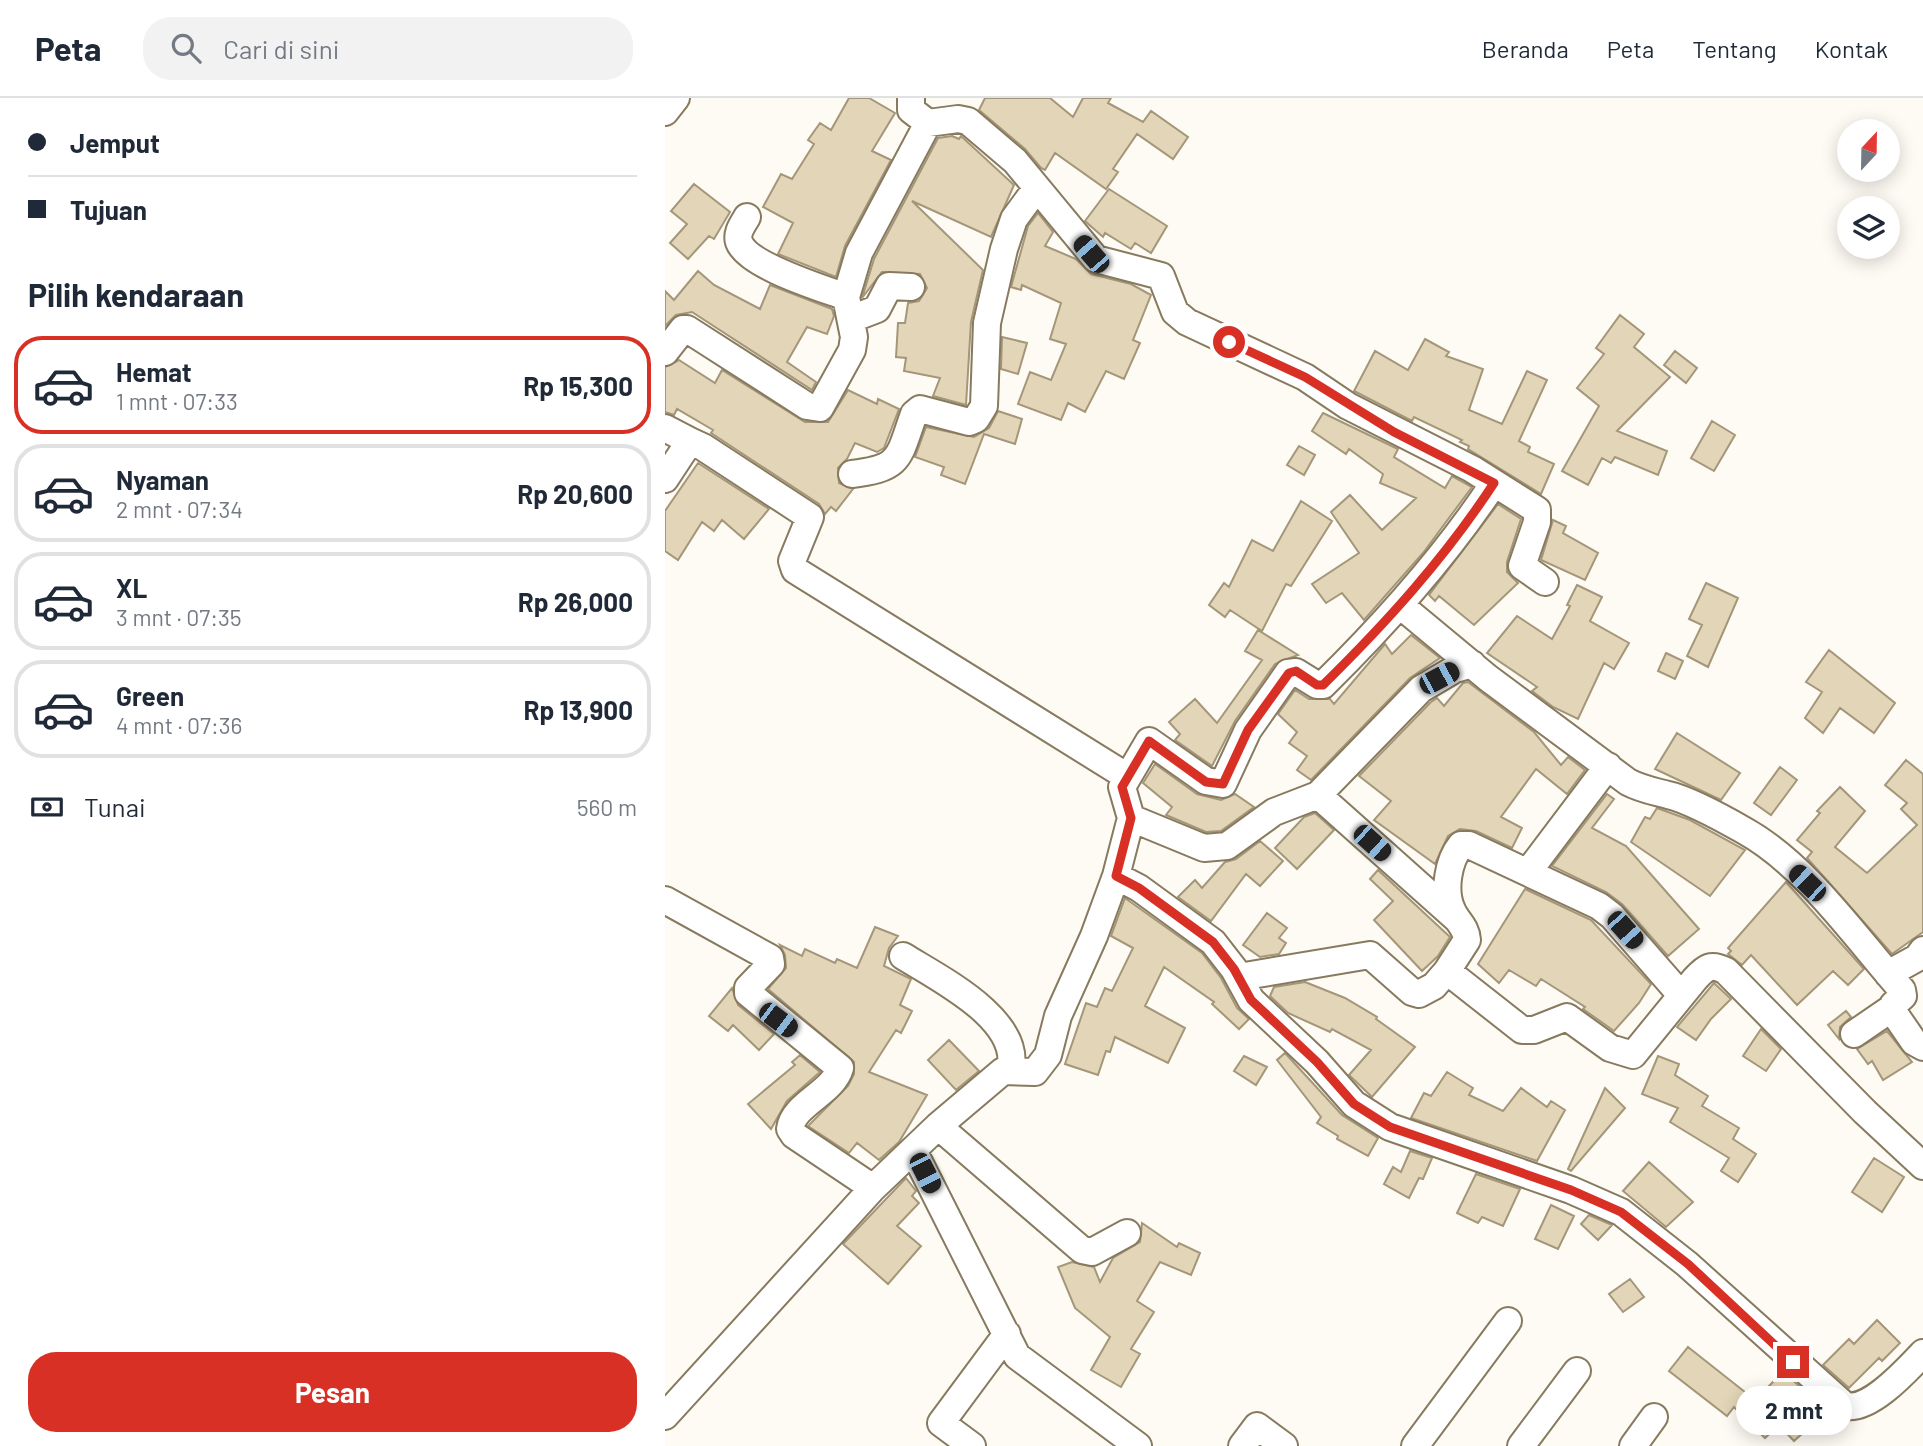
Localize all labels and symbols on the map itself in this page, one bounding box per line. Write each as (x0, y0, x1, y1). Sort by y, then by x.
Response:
north arrow (1837, 119, 1901, 182)
car (1070, 231, 1113, 277)
route start (1213, 326, 1245, 358)
car (1416, 659, 1463, 697)
car (1350, 821, 1395, 865)
car (1785, 861, 1830, 905)
car (1604, 907, 1647, 953)
car (755, 999, 802, 1041)
car (907, 1150, 944, 1196)
route end (1777, 1346, 1809, 1378)
callout: 2 mnt (1735, 1386, 1851, 1436)

